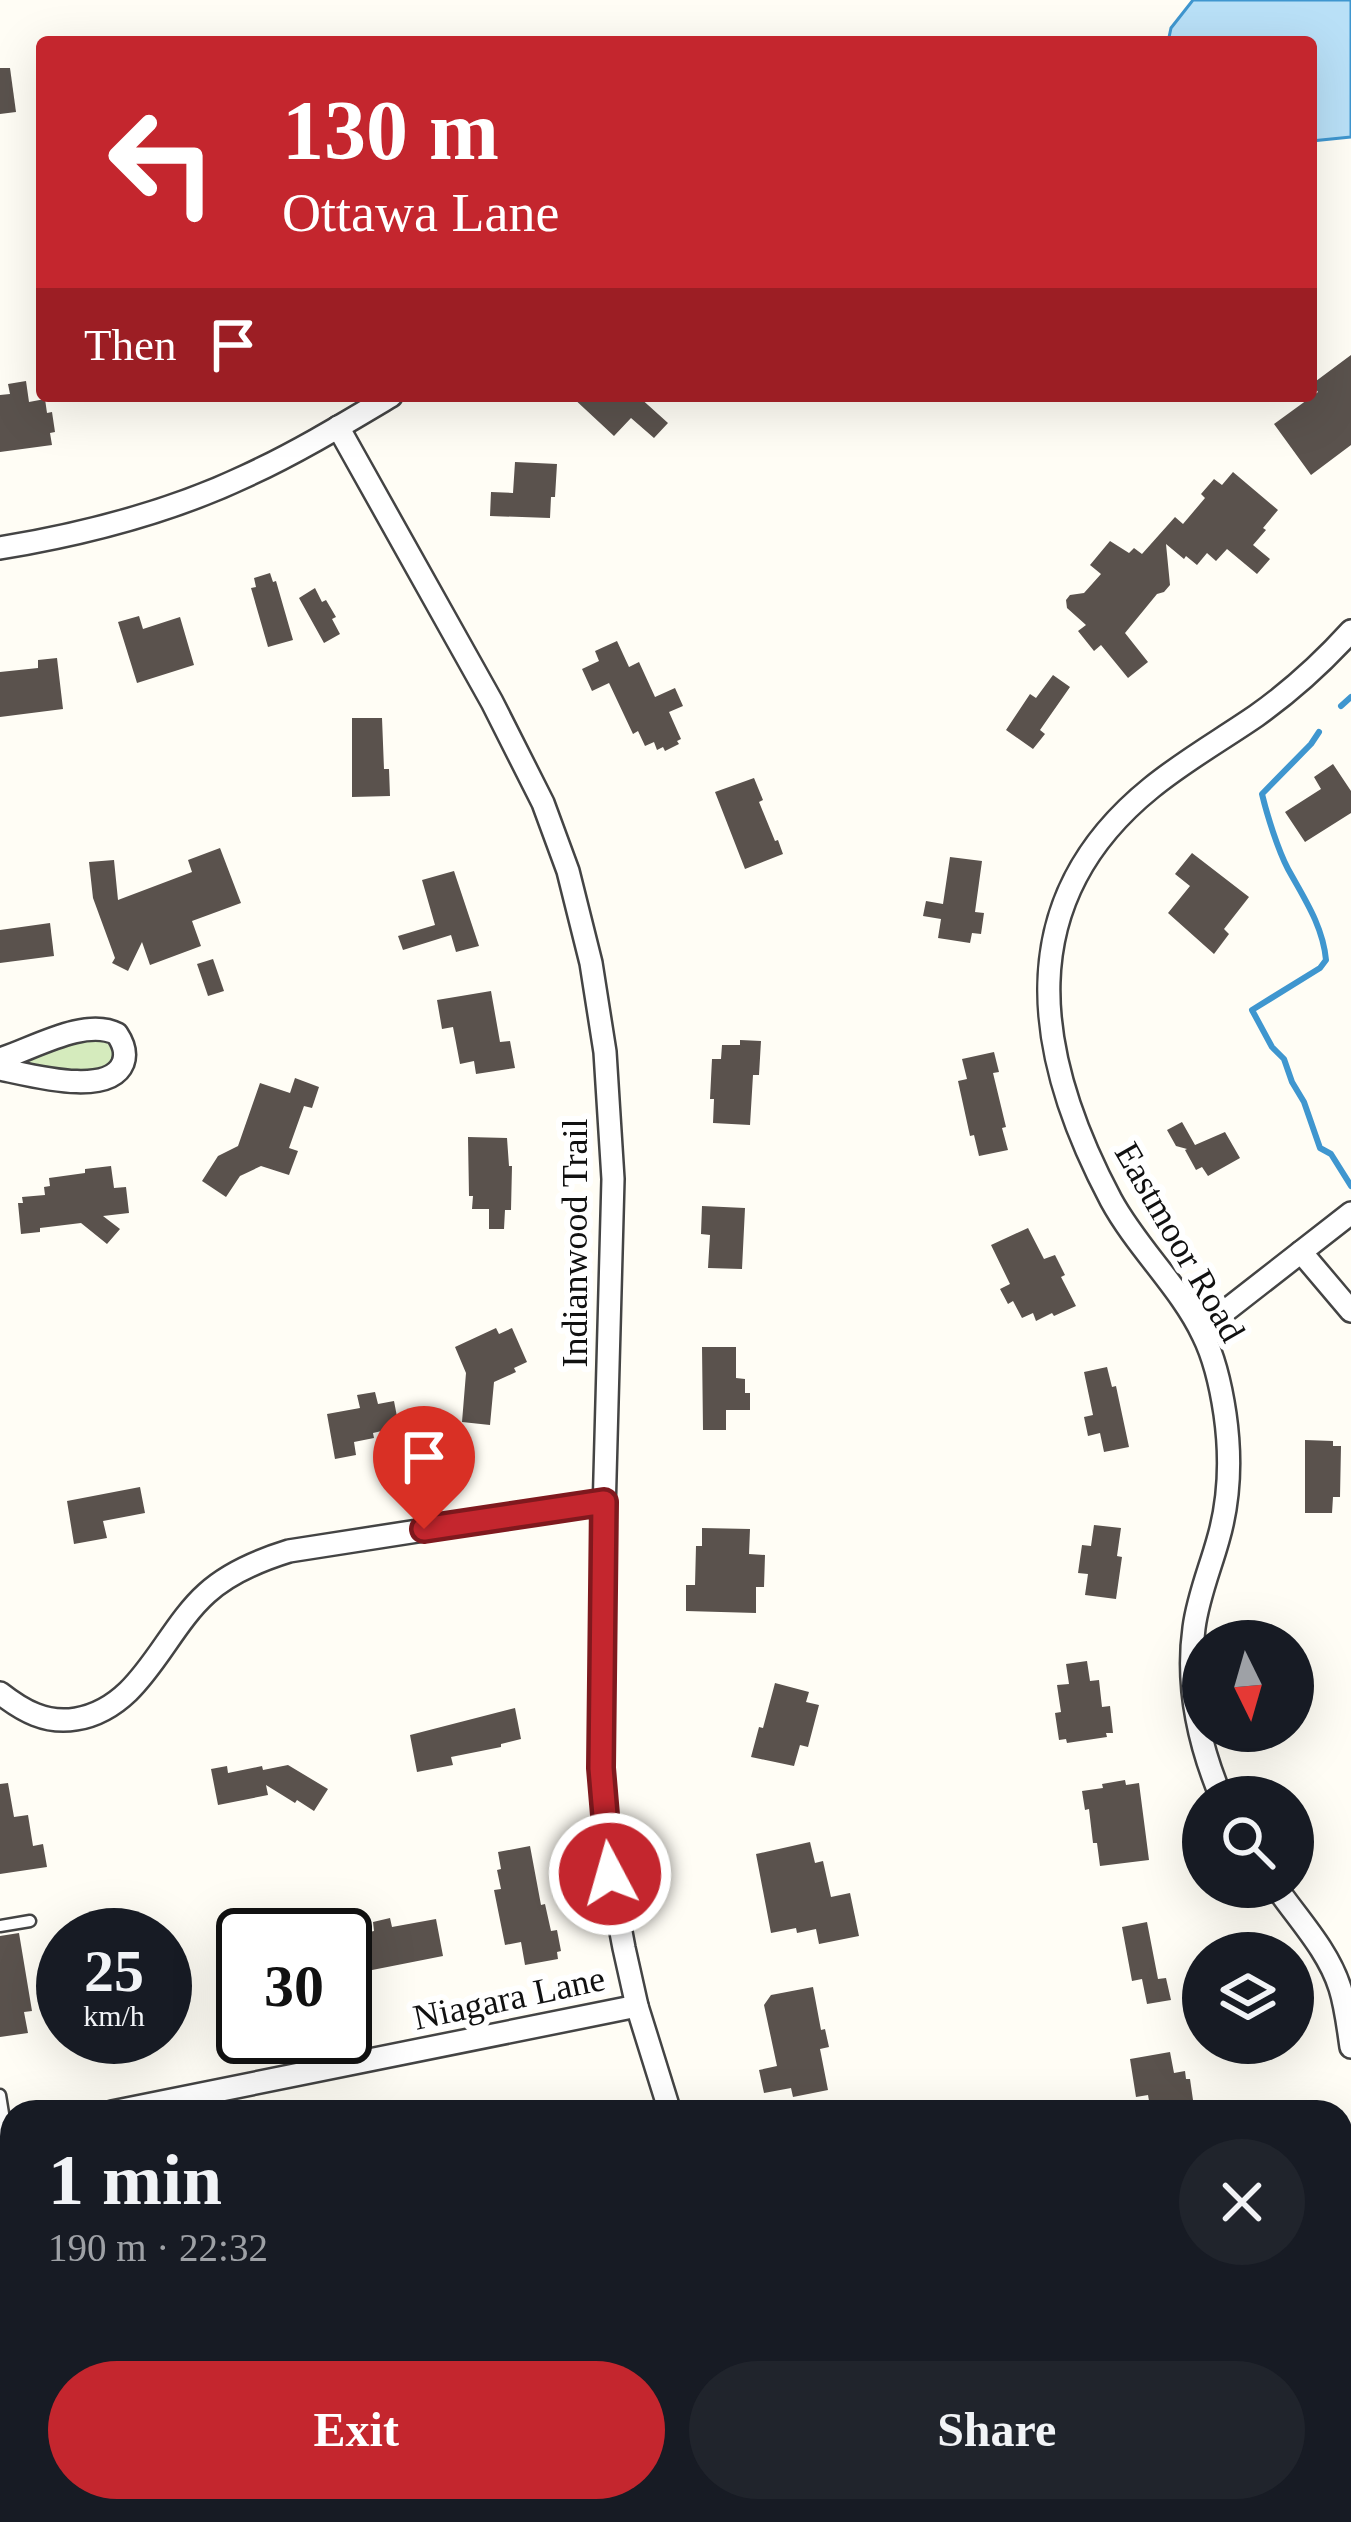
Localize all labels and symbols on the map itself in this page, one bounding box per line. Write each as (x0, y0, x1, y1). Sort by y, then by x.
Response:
street label: Indianwood Trail (555, 1118, 595, 1368)
street label: Eastmoor Road (1107, 1135, 1253, 1349)
pin (373, 1406, 475, 1529)
north arrow (1182, 1620, 1314, 1752)
position arrow (547, 1811, 673, 1937)
speed limit sign: 30 (216, 1908, 372, 2064)
street label: Niagara Lane (410, 1958, 608, 2038)

